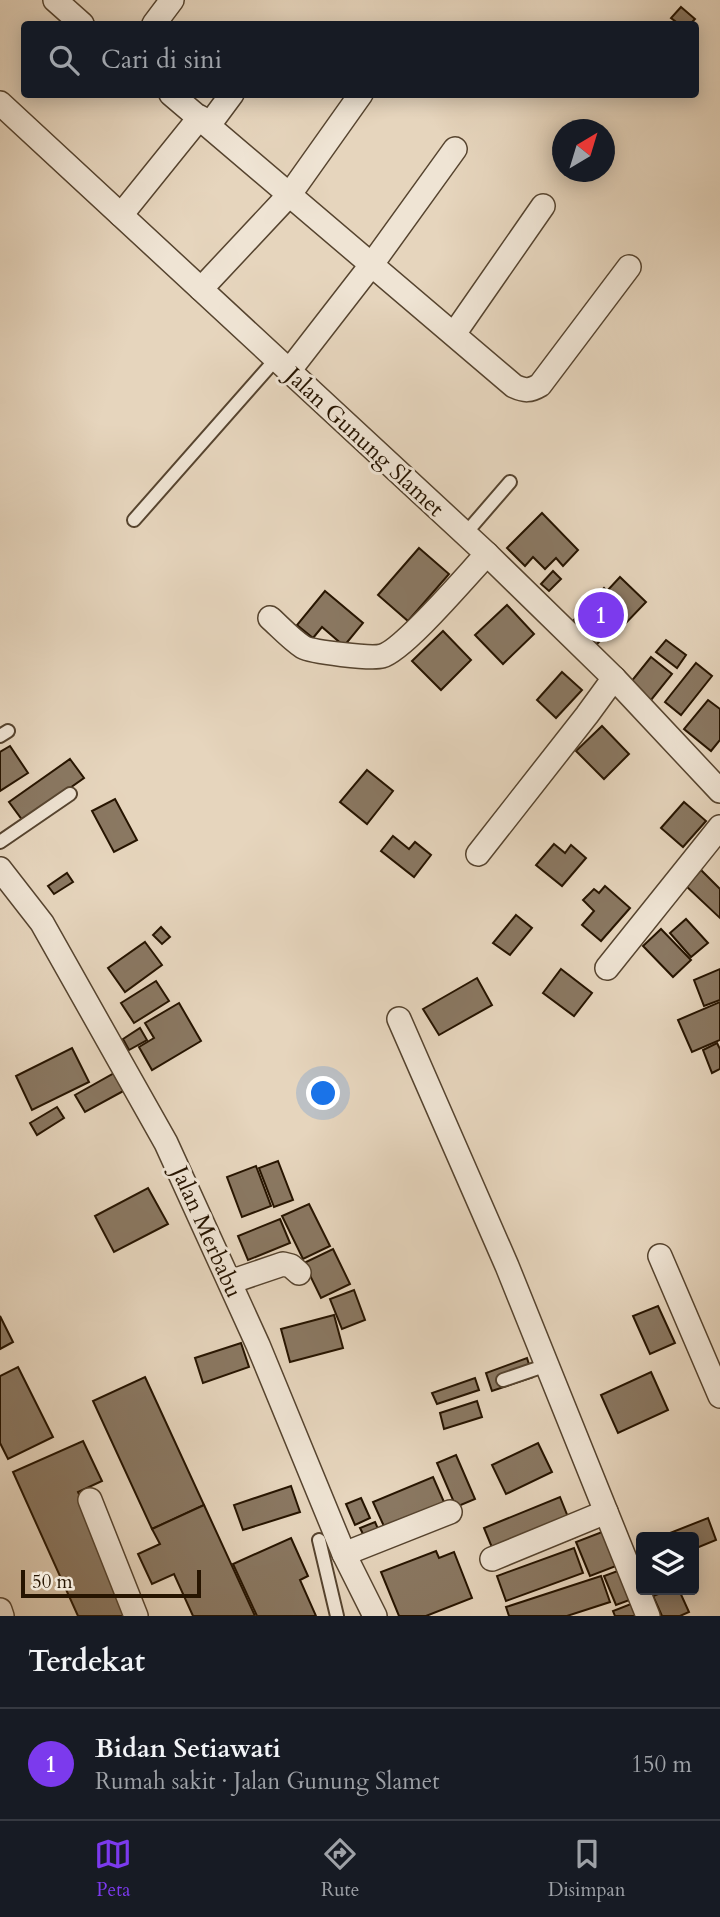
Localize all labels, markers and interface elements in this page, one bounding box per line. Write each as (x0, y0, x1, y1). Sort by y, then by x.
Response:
search box (21, 21, 699, 98)
icon: search (45, 41, 83, 79)
text: Cari di sini (101, 42, 222, 77)
north arrow (552, 119, 615, 182)
street label: Jalan Gunung Slamet (277, 358, 451, 524)
pin: 1 (578, 589, 624, 641)
your location (306, 1076, 340, 1110)
street label: Jalan Merbabu (163, 1159, 250, 1302)
map controls (636, 1532, 699, 1595)
button: layers (636, 1532, 699, 1595)
scale bar (21, 1567, 201, 1599)
text: 50 m (32, 1569, 73, 1595)
text: Terdekat (28, 1641, 145, 1682)
text: Bidan Setiawati (95, 1731, 281, 1766)
text: 1 (45, 1749, 57, 1780)
text: 150 m (631, 1749, 692, 1780)
text: Rumah sakit · Jalan Gunung Slamet (95, 1766, 440, 1797)
tab: Peta (94, 1835, 132, 1903)
tab: Rute (321, 1835, 359, 1903)
tab: Disimpan (548, 1835, 626, 1903)

